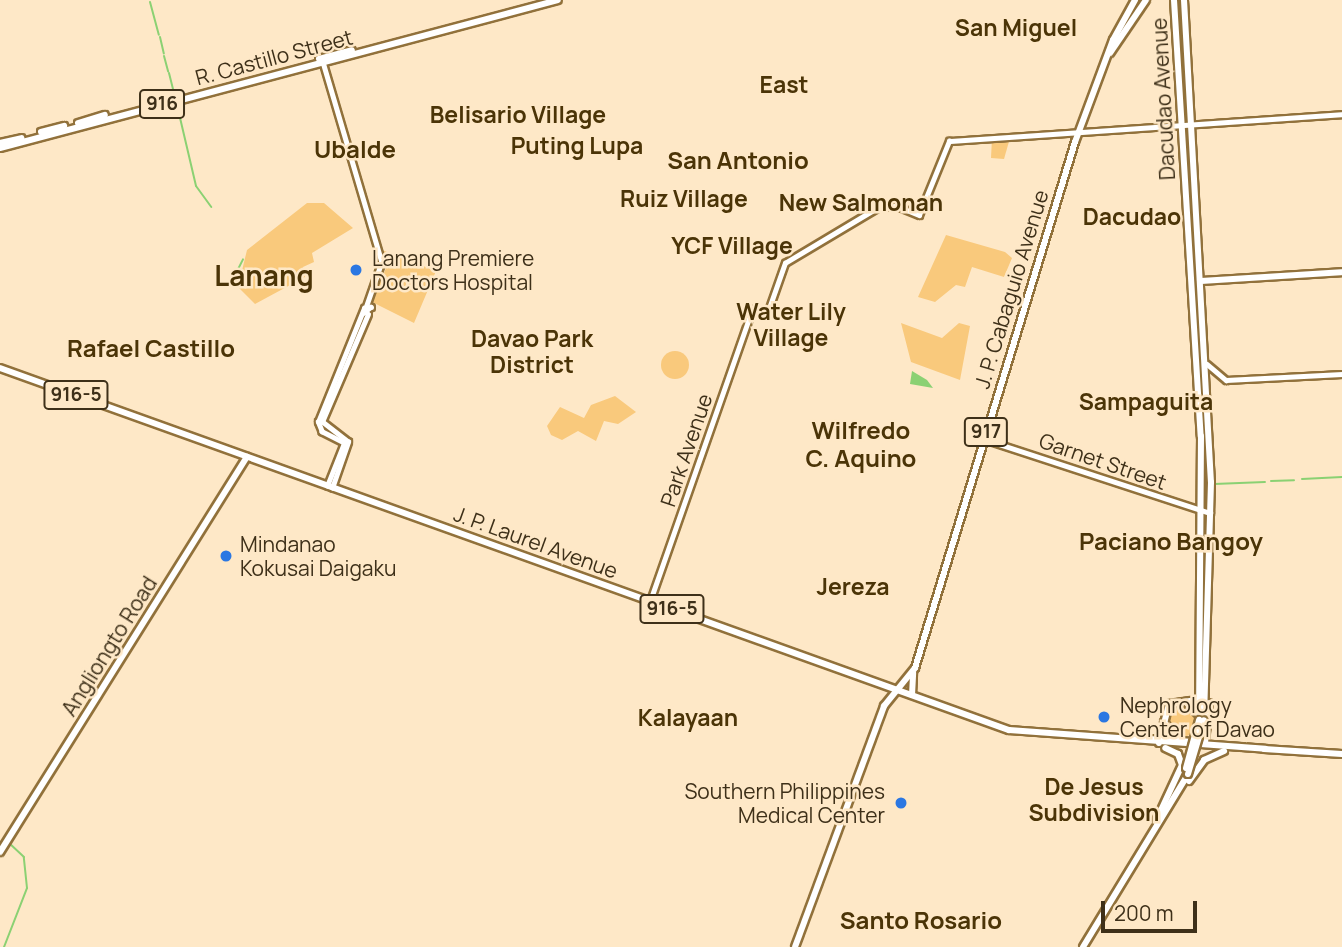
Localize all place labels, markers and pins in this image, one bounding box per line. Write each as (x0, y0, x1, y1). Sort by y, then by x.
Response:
place label: Lanang Premiere Doctors Hospital (372, 245, 534, 295)
marker: Lanang Premiere Doctors Hospital (346, 260, 366, 280)
place label: Mindanao Kokusai Daigaku (240, 531, 396, 581)
marker: Mindanao Kokusai Daigaku (218, 548, 234, 564)
place label: Nephrology Center of Davao (1120, 692, 1275, 742)
marker: Nephrology Center of Davao (1094, 707, 1114, 727)
place label: Southern Philippines Medical Center (684, 778, 885, 828)
marker: Southern Philippines Medical Center (891, 793, 911, 813)

